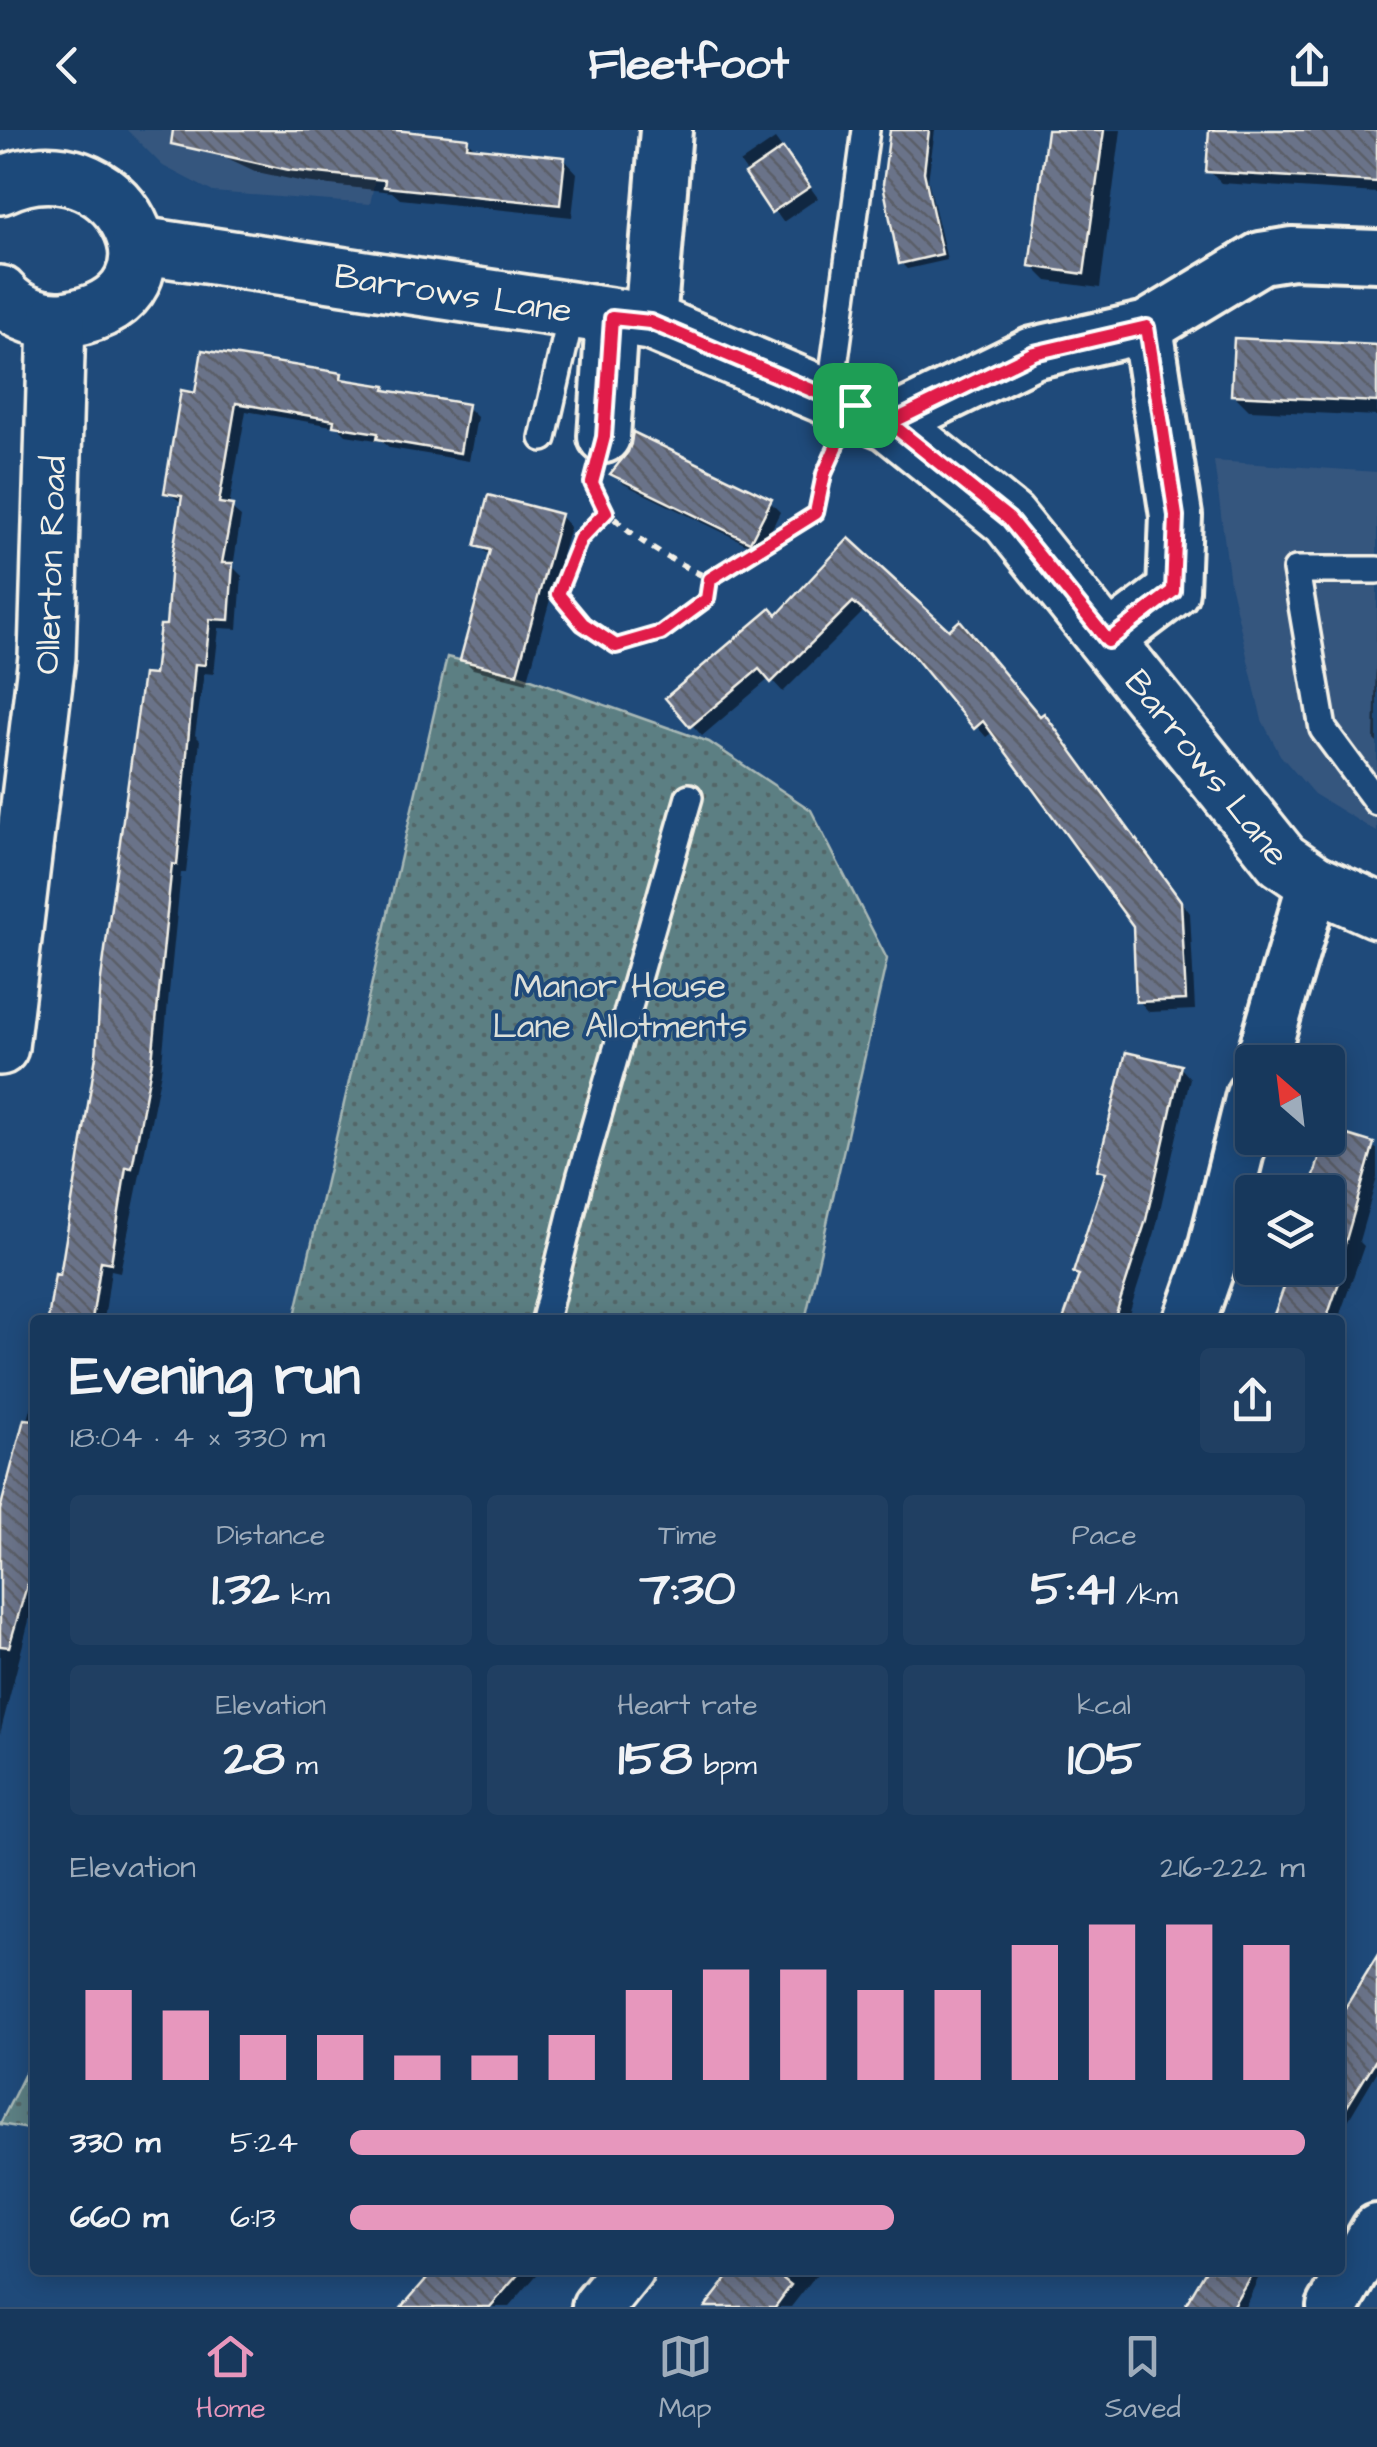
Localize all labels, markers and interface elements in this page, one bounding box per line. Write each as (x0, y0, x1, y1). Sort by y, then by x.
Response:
text: Fleetfoot (588, 34, 789, 96)
icon: back (40, 38, 95, 93)
icon: share (1282, 38, 1337, 93)
street label: Barrows Lane (331, 252, 575, 336)
pin (813, 363, 898, 448)
icon: arrive (828, 378, 883, 433)
street label: Ollerton Road (22, 455, 79, 677)
street label: Barrows Lane (1113, 659, 1300, 877)
park label: Manor House Lane Allotments (492, 962, 748, 1051)
north arrow (1235, 1045, 1345, 1155)
map controls (1235, 1045, 1345, 1285)
button: layers (1235, 1175, 1345, 1285)
text: Evening run (70, 1339, 360, 1415)
button: share (1200, 1348, 1305, 1453)
text: 18:04 · 4 × 330 m (70, 1415, 325, 1460)
text: Distance (216, 1516, 325, 1555)
text: Time (658, 1516, 717, 1555)
text: Pace (1072, 1516, 1137, 1555)
text: 1.32 (212, 1555, 279, 1624)
text: 7:30 (639, 1555, 736, 1624)
text: 5:41 (1031, 1555, 1115, 1624)
text: km (279, 1576, 330, 1615)
text: /km (1115, 1576, 1178, 1615)
text: Elevation (216, 1686, 326, 1725)
text: Heart rate (617, 1686, 758, 1725)
text: kcal (1077, 1686, 1131, 1725)
text: 28 (224, 1725, 285, 1794)
text: 158 (618, 1725, 692, 1794)
text: 105 (1067, 1725, 1141, 1794)
text: m (285, 1746, 318, 1785)
text: bpm (692, 1746, 757, 1785)
text: Elevation (70, 1845, 196, 1890)
text: 216–222 m (1160, 1845, 1305, 1890)
text: 330 m (70, 2120, 160, 2165)
text: 5:24 (230, 2120, 298, 2165)
text: 660 m (70, 2195, 168, 2240)
text: 6:13 (230, 2195, 276, 2240)
tab: Home (196, 2329, 266, 2428)
tab: Map (658, 2329, 713, 2428)
tab: Saved (1105, 2329, 1181, 2428)

